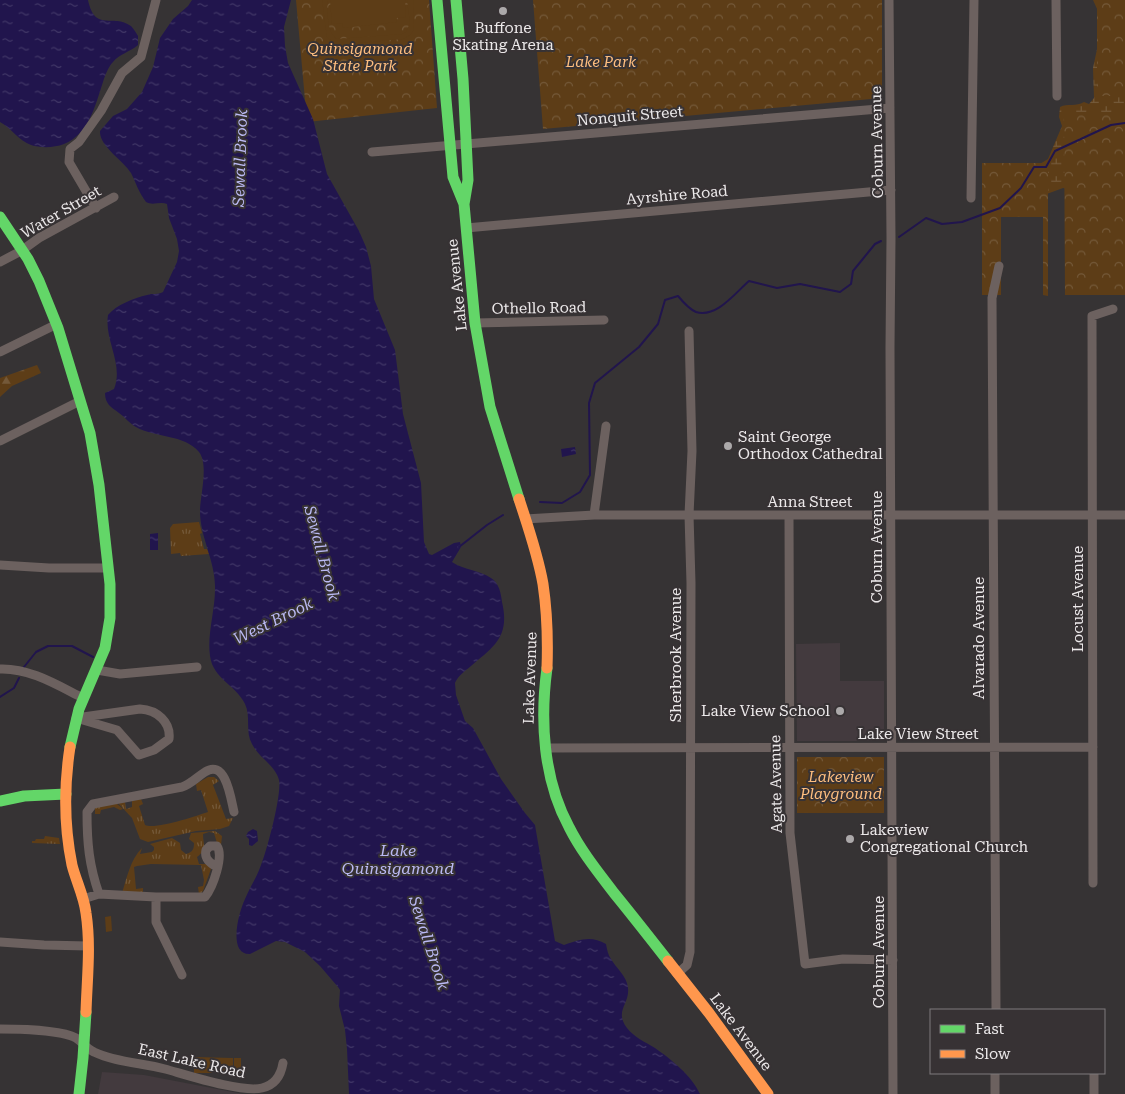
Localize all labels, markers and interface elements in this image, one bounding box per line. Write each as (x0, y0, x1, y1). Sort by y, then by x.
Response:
marker: Buffone Skating Arena (497, 5, 509, 17)
place label: Buffone Skating Arena (452, 19, 554, 54)
park label: Quinsigamond State Park (307, 40, 413, 75)
park label: Lake Park (565, 53, 637, 71)
street label: Coburn Avenue (867, 86, 887, 198)
street label: Nonquit Street (576, 102, 684, 130)
water label: Sewall Brook (229, 109, 251, 208)
street label: Water Street (18, 182, 104, 242)
street label: Ayrshire Road (626, 182, 729, 208)
street label: Lake Avenue (443, 238, 471, 332)
street label: Othello Road (492, 298, 587, 318)
place label: Saint George Orthodox Cathedral (738, 428, 883, 463)
marker: Saint George Orthodox Cathedral (722, 440, 734, 452)
street label: Coburn Avenue (868, 491, 886, 603)
street label: Anna Street (768, 493, 853, 511)
water label: Sewall Brook (300, 502, 344, 603)
street label: Locust Avenue (1069, 546, 1087, 652)
street label: Alvarado Avenue (970, 577, 988, 699)
street label: Sherbrook Avenue (667, 588, 685, 722)
water label: West Brook (230, 593, 316, 648)
street label: Lake Avenue (519, 631, 541, 725)
place label: Lake View School (701, 702, 830, 720)
marker: Lake View School (834, 705, 846, 717)
street label: Lake View Street (857, 725, 979, 743)
street label: Agate Avenue (766, 735, 786, 833)
park label: Lakeview Playground (799, 768, 882, 803)
place label: Lakeview Congregational Church (860, 821, 1029, 856)
marker: Lakeview Congregational Church (844, 833, 856, 845)
water label: Lake Quinsigamond (342, 841, 454, 878)
water label: Sewall Brook (405, 893, 453, 993)
street label: Coburn Avenue (870, 896, 888, 1008)
street label: Lake Avenue (706, 990, 776, 1074)
legend (930, 1009, 1105, 1074)
text: Fast (975, 1020, 1005, 1038)
street label: East Lake Road (136, 1040, 248, 1082)
text: Slow (975, 1045, 1011, 1063)

